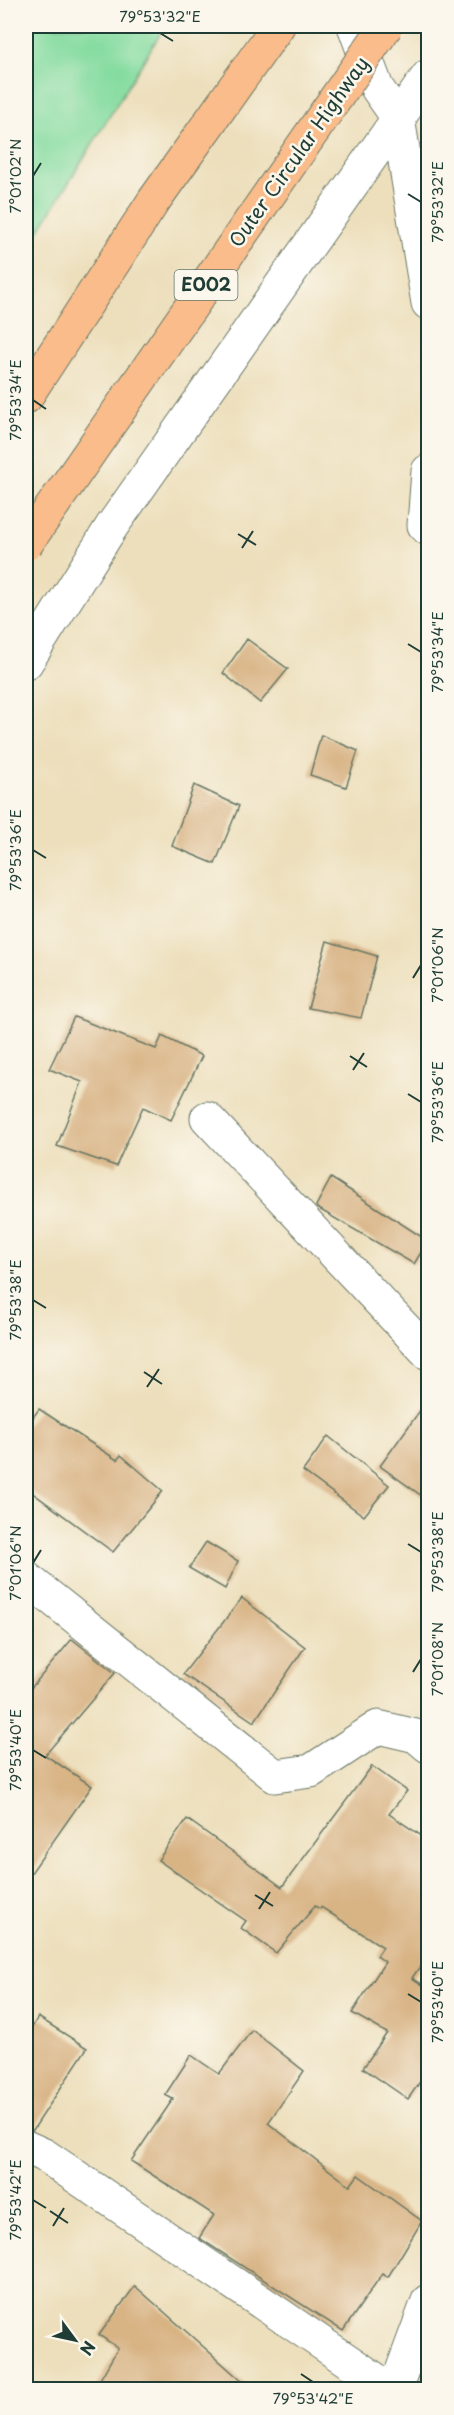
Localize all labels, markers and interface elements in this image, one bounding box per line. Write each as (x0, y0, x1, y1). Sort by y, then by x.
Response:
text: 79°53'32"E (119, 4, 201, 27)
street label: Outer Circular Highway (221, 50, 376, 253)
text: 7°01'02"N (3, 138, 26, 214)
text: 79°53'32"E (425, 161, 448, 243)
road number: E002 (174, 270, 238, 300)
text: 79°53'34"E (3, 359, 26, 441)
text: 79°53'34"E (425, 611, 448, 693)
text: 79°53'36"E (3, 809, 26, 891)
text: 7°01'06"N (425, 927, 448, 1003)
text: 79°53'36"E (425, 1061, 448, 1143)
text: 79°53'38"E (3, 1259, 26, 1341)
text: 79°53'38"E (425, 1511, 448, 1593)
text: 7°01'06"N (3, 1525, 26, 1601)
text: 7°01'08"N (425, 1622, 448, 1696)
text: 79°53'40"E (3, 1709, 26, 1791)
text: 79°53'40"E (425, 1961, 448, 2043)
text: 79°53'42"E (3, 2159, 26, 2241)
north arrow (45, 2310, 105, 2370)
text: N (75, 2337, 102, 2361)
text: 79°53'42"E (272, 2386, 354, 2409)

